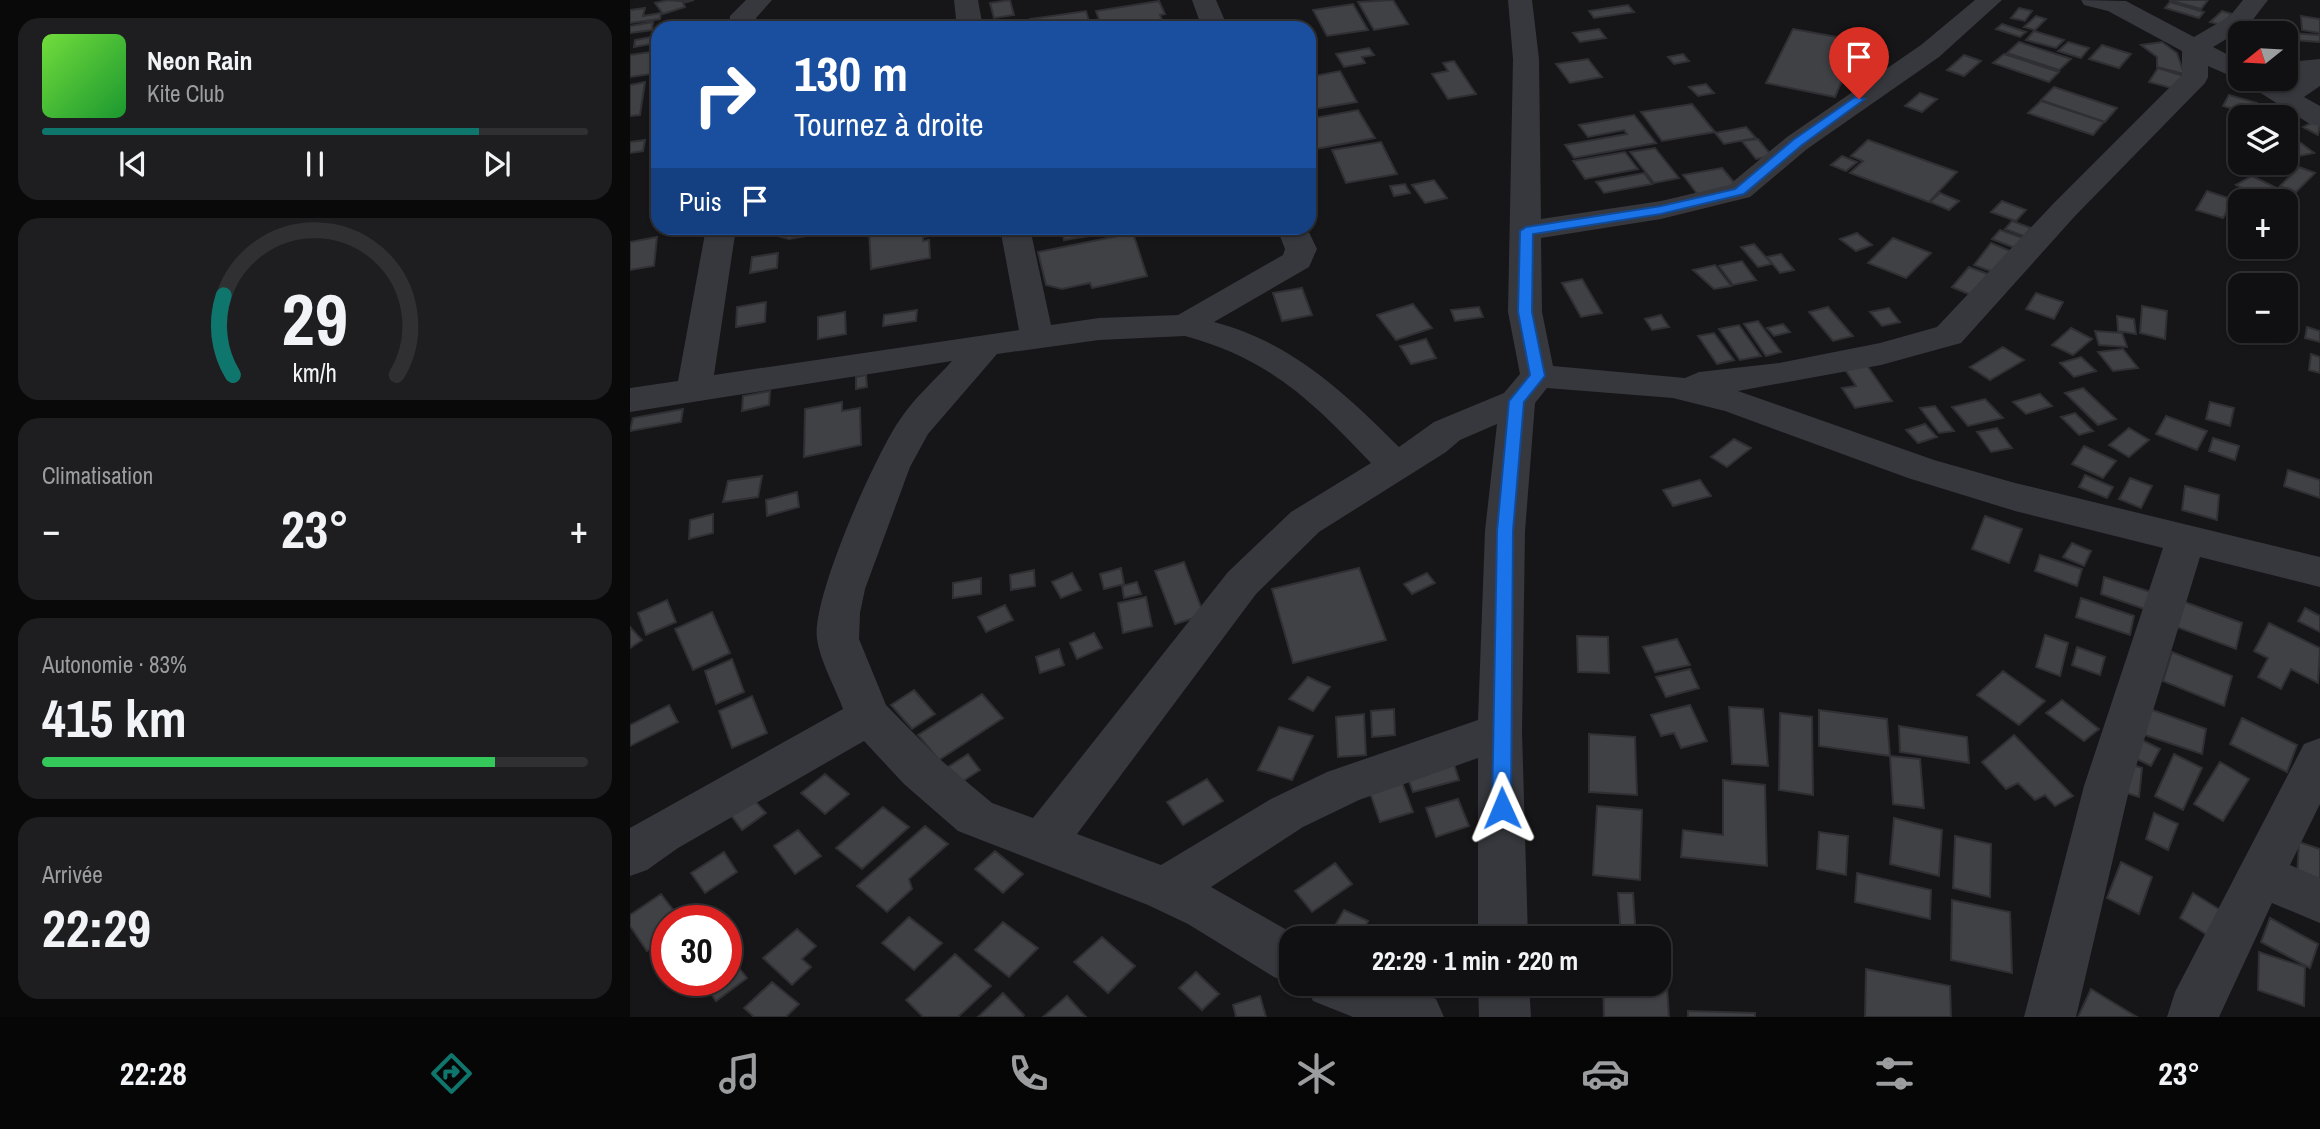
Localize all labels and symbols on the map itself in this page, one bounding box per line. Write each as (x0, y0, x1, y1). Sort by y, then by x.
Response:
north arrow (2228, 21, 2298, 91)
pin (1829, 27, 1889, 99)
position arrow (1465, 771, 1539, 845)
speed limit sign: 30 (651, 905, 742, 996)

